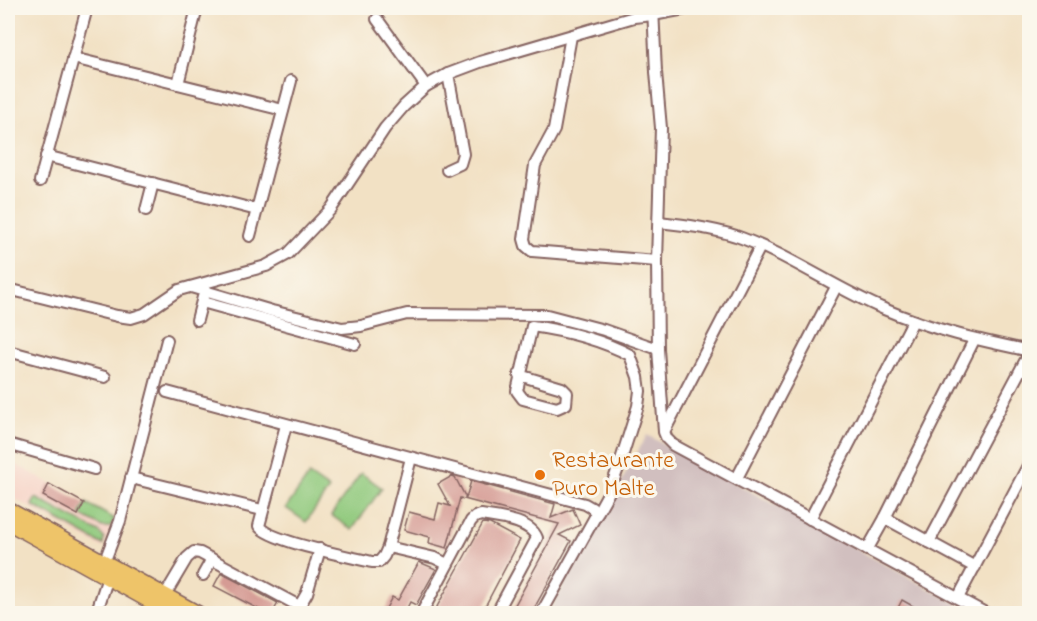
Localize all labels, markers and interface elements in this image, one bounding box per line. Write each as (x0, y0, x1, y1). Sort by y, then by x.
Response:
place label: Restaurante Puro Malte (552, 444, 674, 507)
marker: Restaurante Puro Malte (533, 468, 547, 482)

